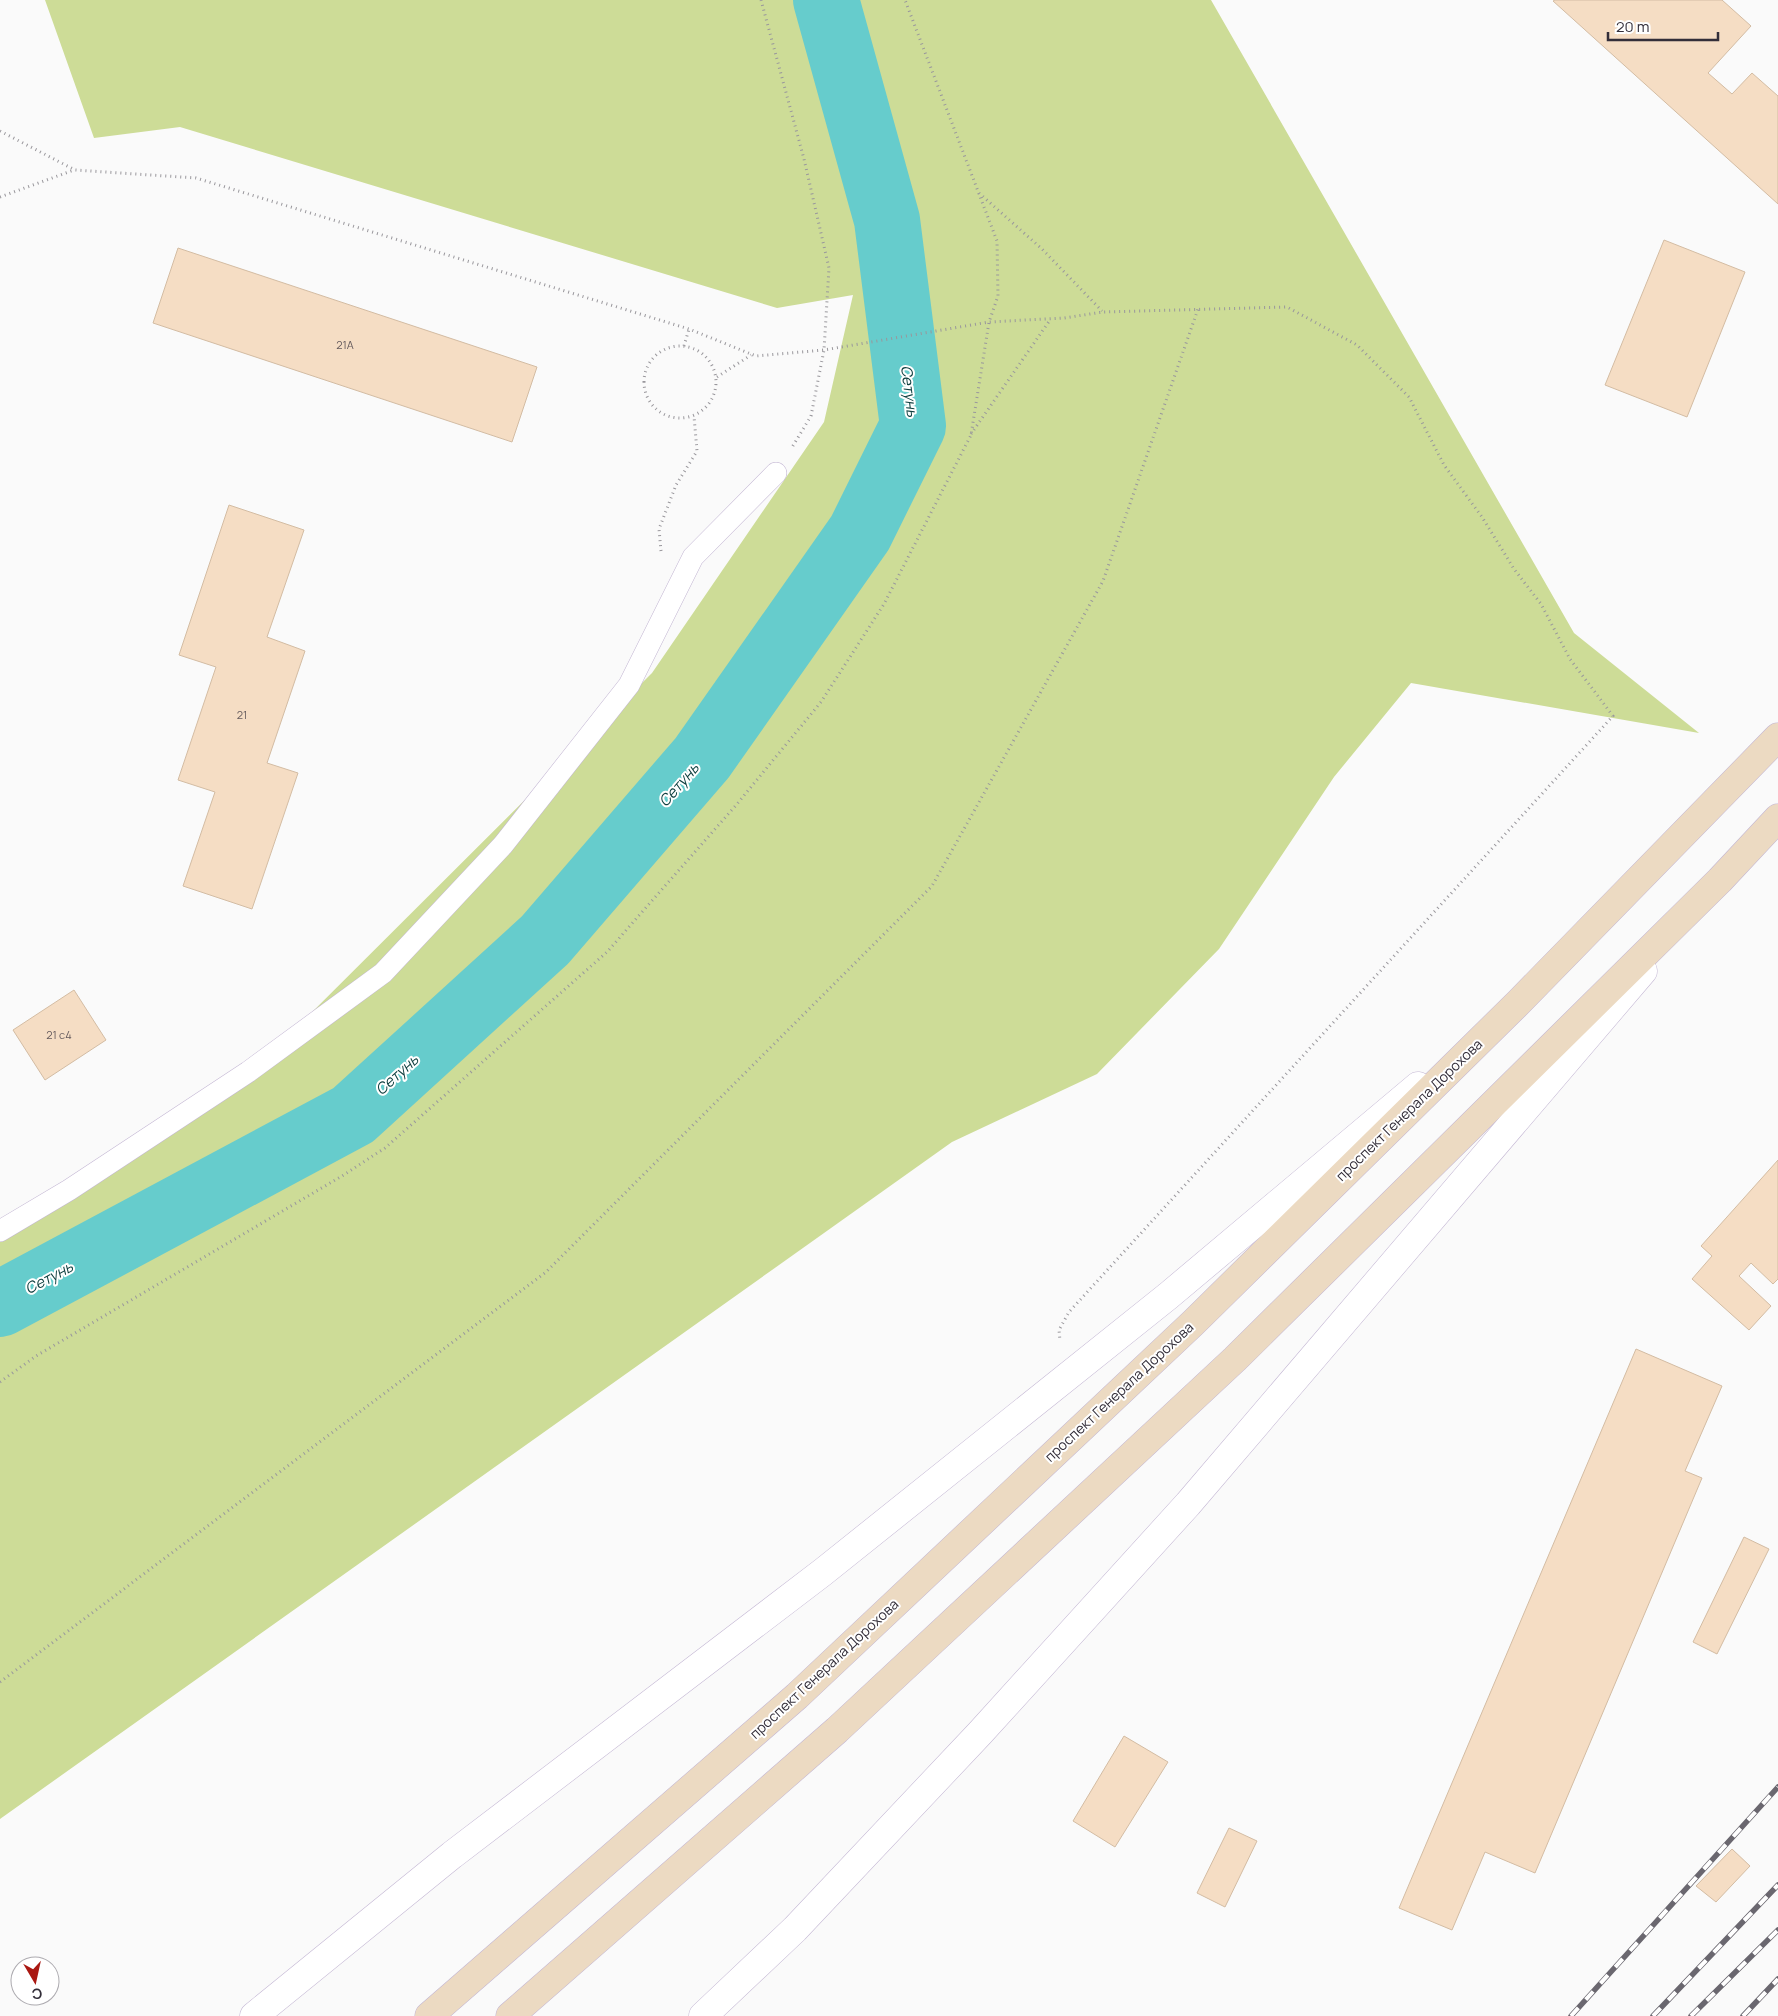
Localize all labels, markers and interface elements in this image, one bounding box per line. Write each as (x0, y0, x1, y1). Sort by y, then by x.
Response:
scale bar (1608, 10, 1718, 42)
text: 20 m (1616, 16, 1649, 37)
house number: 21А (336, 337, 354, 352)
water label: Сетунь (896, 364, 923, 419)
house number: 21 (237, 707, 247, 722)
water label: Сетунь (654, 758, 704, 811)
house number: 21 с4 (46, 1027, 72, 1042)
street label: проспект Генерала Дорохова (1331, 1034, 1486, 1185)
water label: Сетунь (370, 1049, 424, 1100)
water label: Сетунь (21, 1256, 77, 1299)
street label: проспект Генерала Дорохова (1040, 1318, 1197, 1466)
street label: проспект Генерала Дорохова (745, 1595, 902, 1743)
north arrow (10, 1956, 60, 2006)
text: С (31, 1984, 44, 2005)

